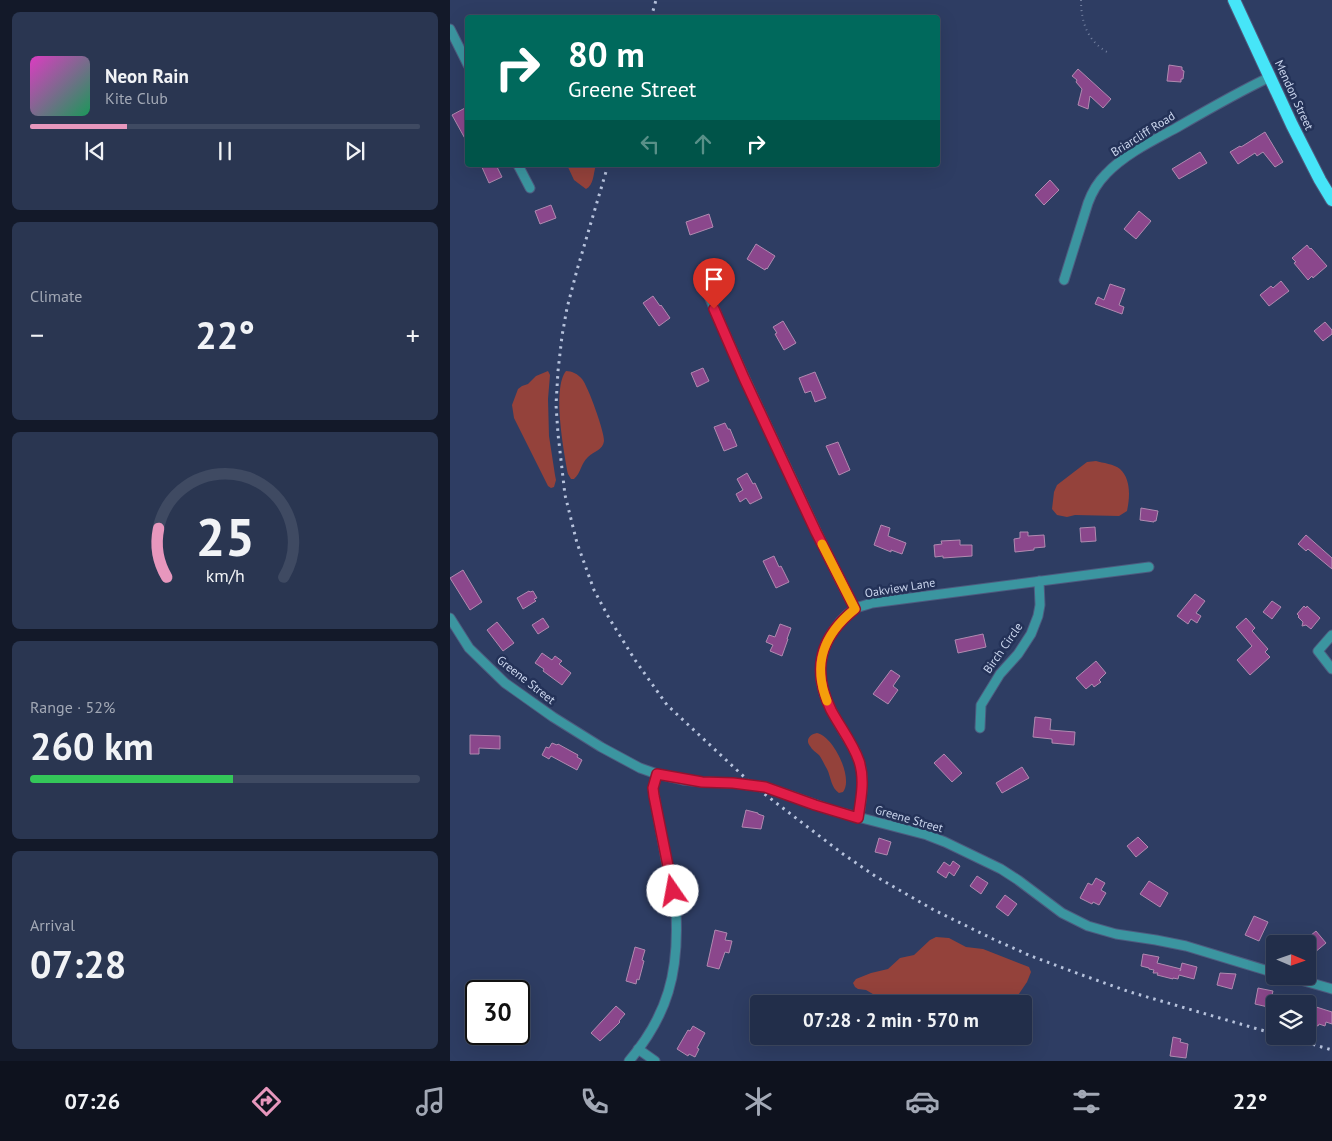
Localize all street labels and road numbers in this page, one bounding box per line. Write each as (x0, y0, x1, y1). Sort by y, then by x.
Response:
street label: Mendon Street (1272, 57, 1317, 132)
street label: Briarcliff Road (1108, 108, 1178, 159)
street label: Oakview Lane (864, 575, 936, 600)
street label: Birch Circle (980, 619, 1026, 676)
street label: Greene Street (494, 652, 559, 707)
street label: Greene Street (873, 802, 945, 835)

